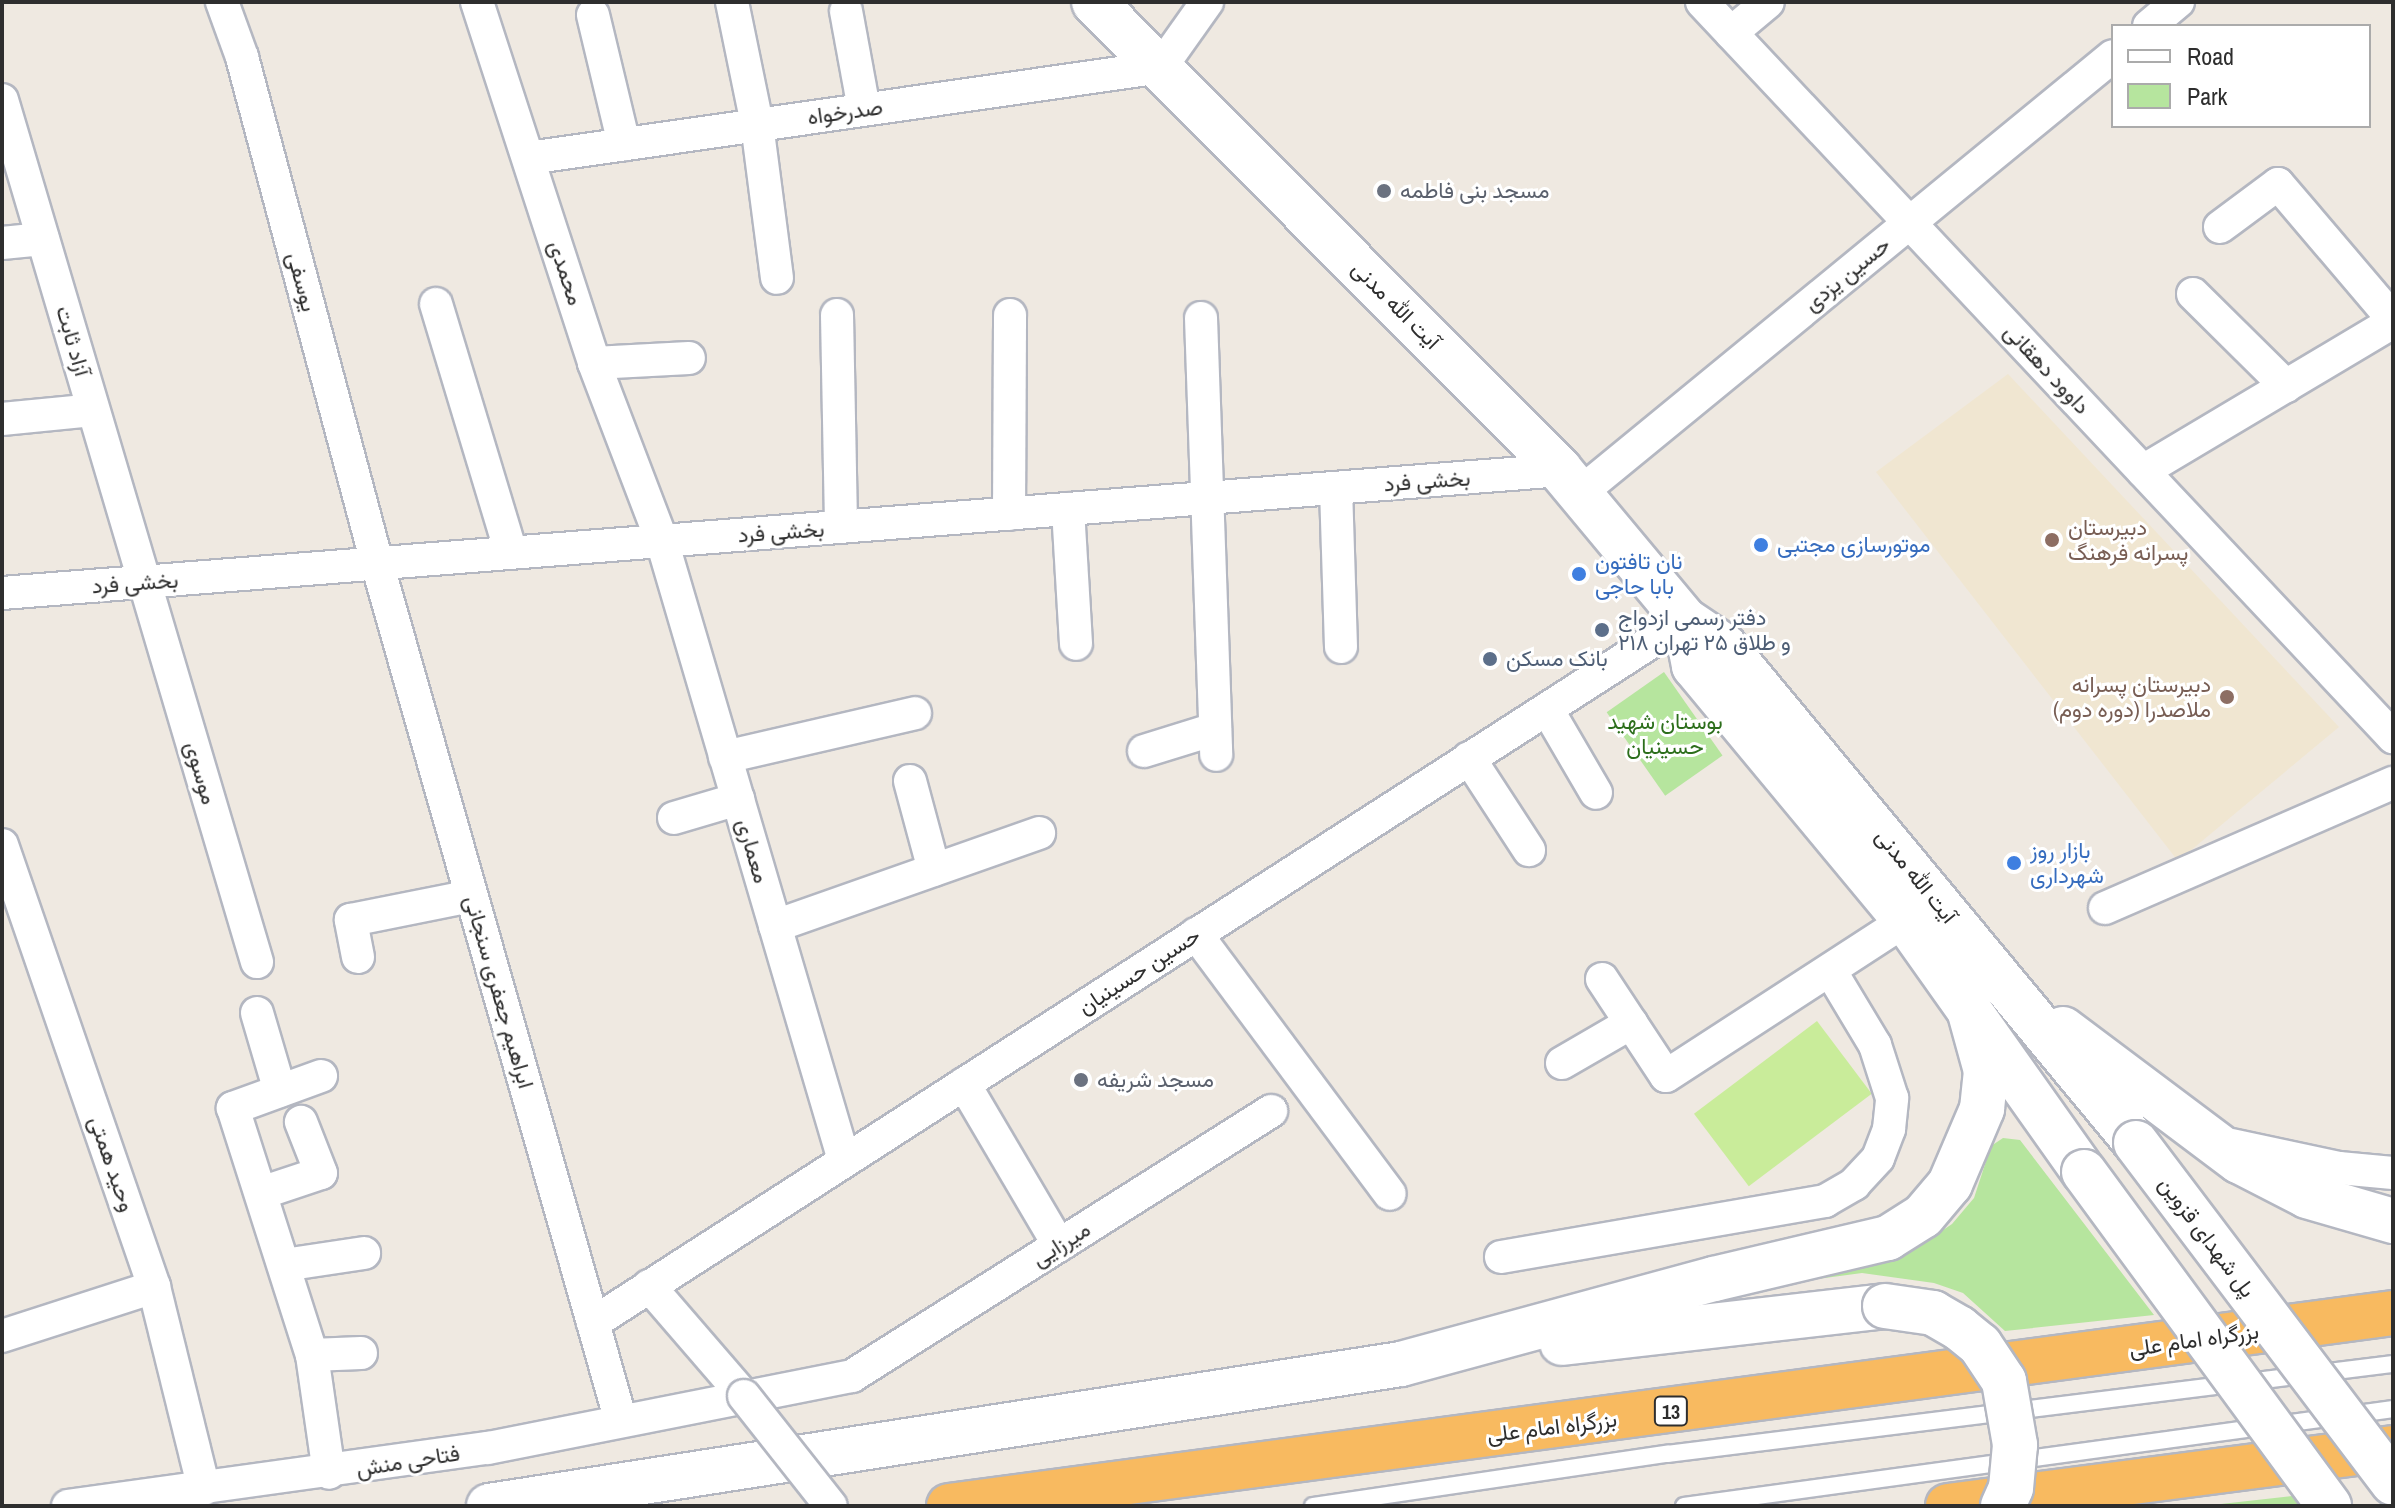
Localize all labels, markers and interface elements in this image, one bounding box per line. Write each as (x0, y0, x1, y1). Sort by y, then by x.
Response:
legend (2111, 24, 2371, 128)
text: Road (2187, 40, 2234, 72)
text: Park (2187, 80, 2227, 112)
street label: صدرخواه (806, 94, 884, 130)
place label: مسجد بنی فاطمه (1400, 178, 1549, 204)
marker: مسجد بنی فاطمه (1375, 182, 1393, 200)
street label: حسین یزدی (1799, 231, 1895, 317)
street label: محمدی (543, 237, 589, 309)
street label: یوسفی (281, 249, 323, 315)
street label: آیت الله مدنی (1346, 255, 1446, 355)
street label: آزاد ثابت (50, 303, 96, 379)
street label: داوود دهقانی (1999, 318, 2095, 420)
street label: بخشی فرد (1383, 465, 1471, 497)
place label: دبیرستان پسرانه فرهنگ (2068, 514, 2188, 566)
street label: بخشی فرد (737, 516, 825, 548)
marker: دبیرستان پسرانه فرهنگ (2043, 531, 2061, 549)
place label: موتورسازی مجتبی (1777, 532, 1931, 558)
marker: موتورسازی مجتبی (1752, 536, 1770, 554)
place label: نان تافتون بابا حاجی (1595, 548, 1683, 600)
marker: نان تافتون بابا حاجی (1570, 565, 1588, 583)
street label: بخشی فرد (91, 567, 179, 599)
place label: دفتر رسمی ازدواج ۲۱۸ و طلاق ۲۵ تهران (1618, 604, 1791, 656)
marker: دفتر رسمی ازدواج ۲۱۸ و طلاق ۲۵ تهران (1593, 621, 1611, 639)
place label: بانک مسکن (1506, 646, 1608, 672)
marker: بانک مسکن (1481, 650, 1499, 668)
place label: دبيرستان پسرانه ملاصدرا (دوره دوم) (2053, 671, 2211, 722)
marker: دبيرستان پسرانه ملاصدرا (دوره دوم) (2218, 688, 2236, 706)
park label: بوستان شهید حسینیان (1607, 708, 1723, 760)
street label: موسوی (179, 739, 223, 807)
street label: معماری (731, 816, 775, 886)
street label: آیت الله مدنی (1870, 823, 1962, 929)
place label: بازار روز شهرداری (2030, 837, 2104, 888)
marker: بازار روز شهرداری (2005, 854, 2023, 872)
street label: ابراهیم جعفری سنجانی (459, 893, 539, 1091)
street label: حسین حسینیان (1073, 922, 1205, 1020)
place label: مسجد شریفه (1097, 1067, 1214, 1093)
marker: مسجد شریفه (1072, 1071, 1090, 1089)
street label: وحید همتی (83, 1113, 141, 1215)
street label: پل شهدای قزوین (2153, 1171, 2261, 1303)
street label: میرزایی (1027, 1216, 1095, 1272)
street label: بزرگراه امام علی (2127, 1318, 2261, 1362)
road number: 13 (1653, 1395, 1689, 1427)
street label: بزرگراه امام علی (1486, 1406, 1618, 1448)
street label: فتاحی منش (354, 1440, 462, 1482)

